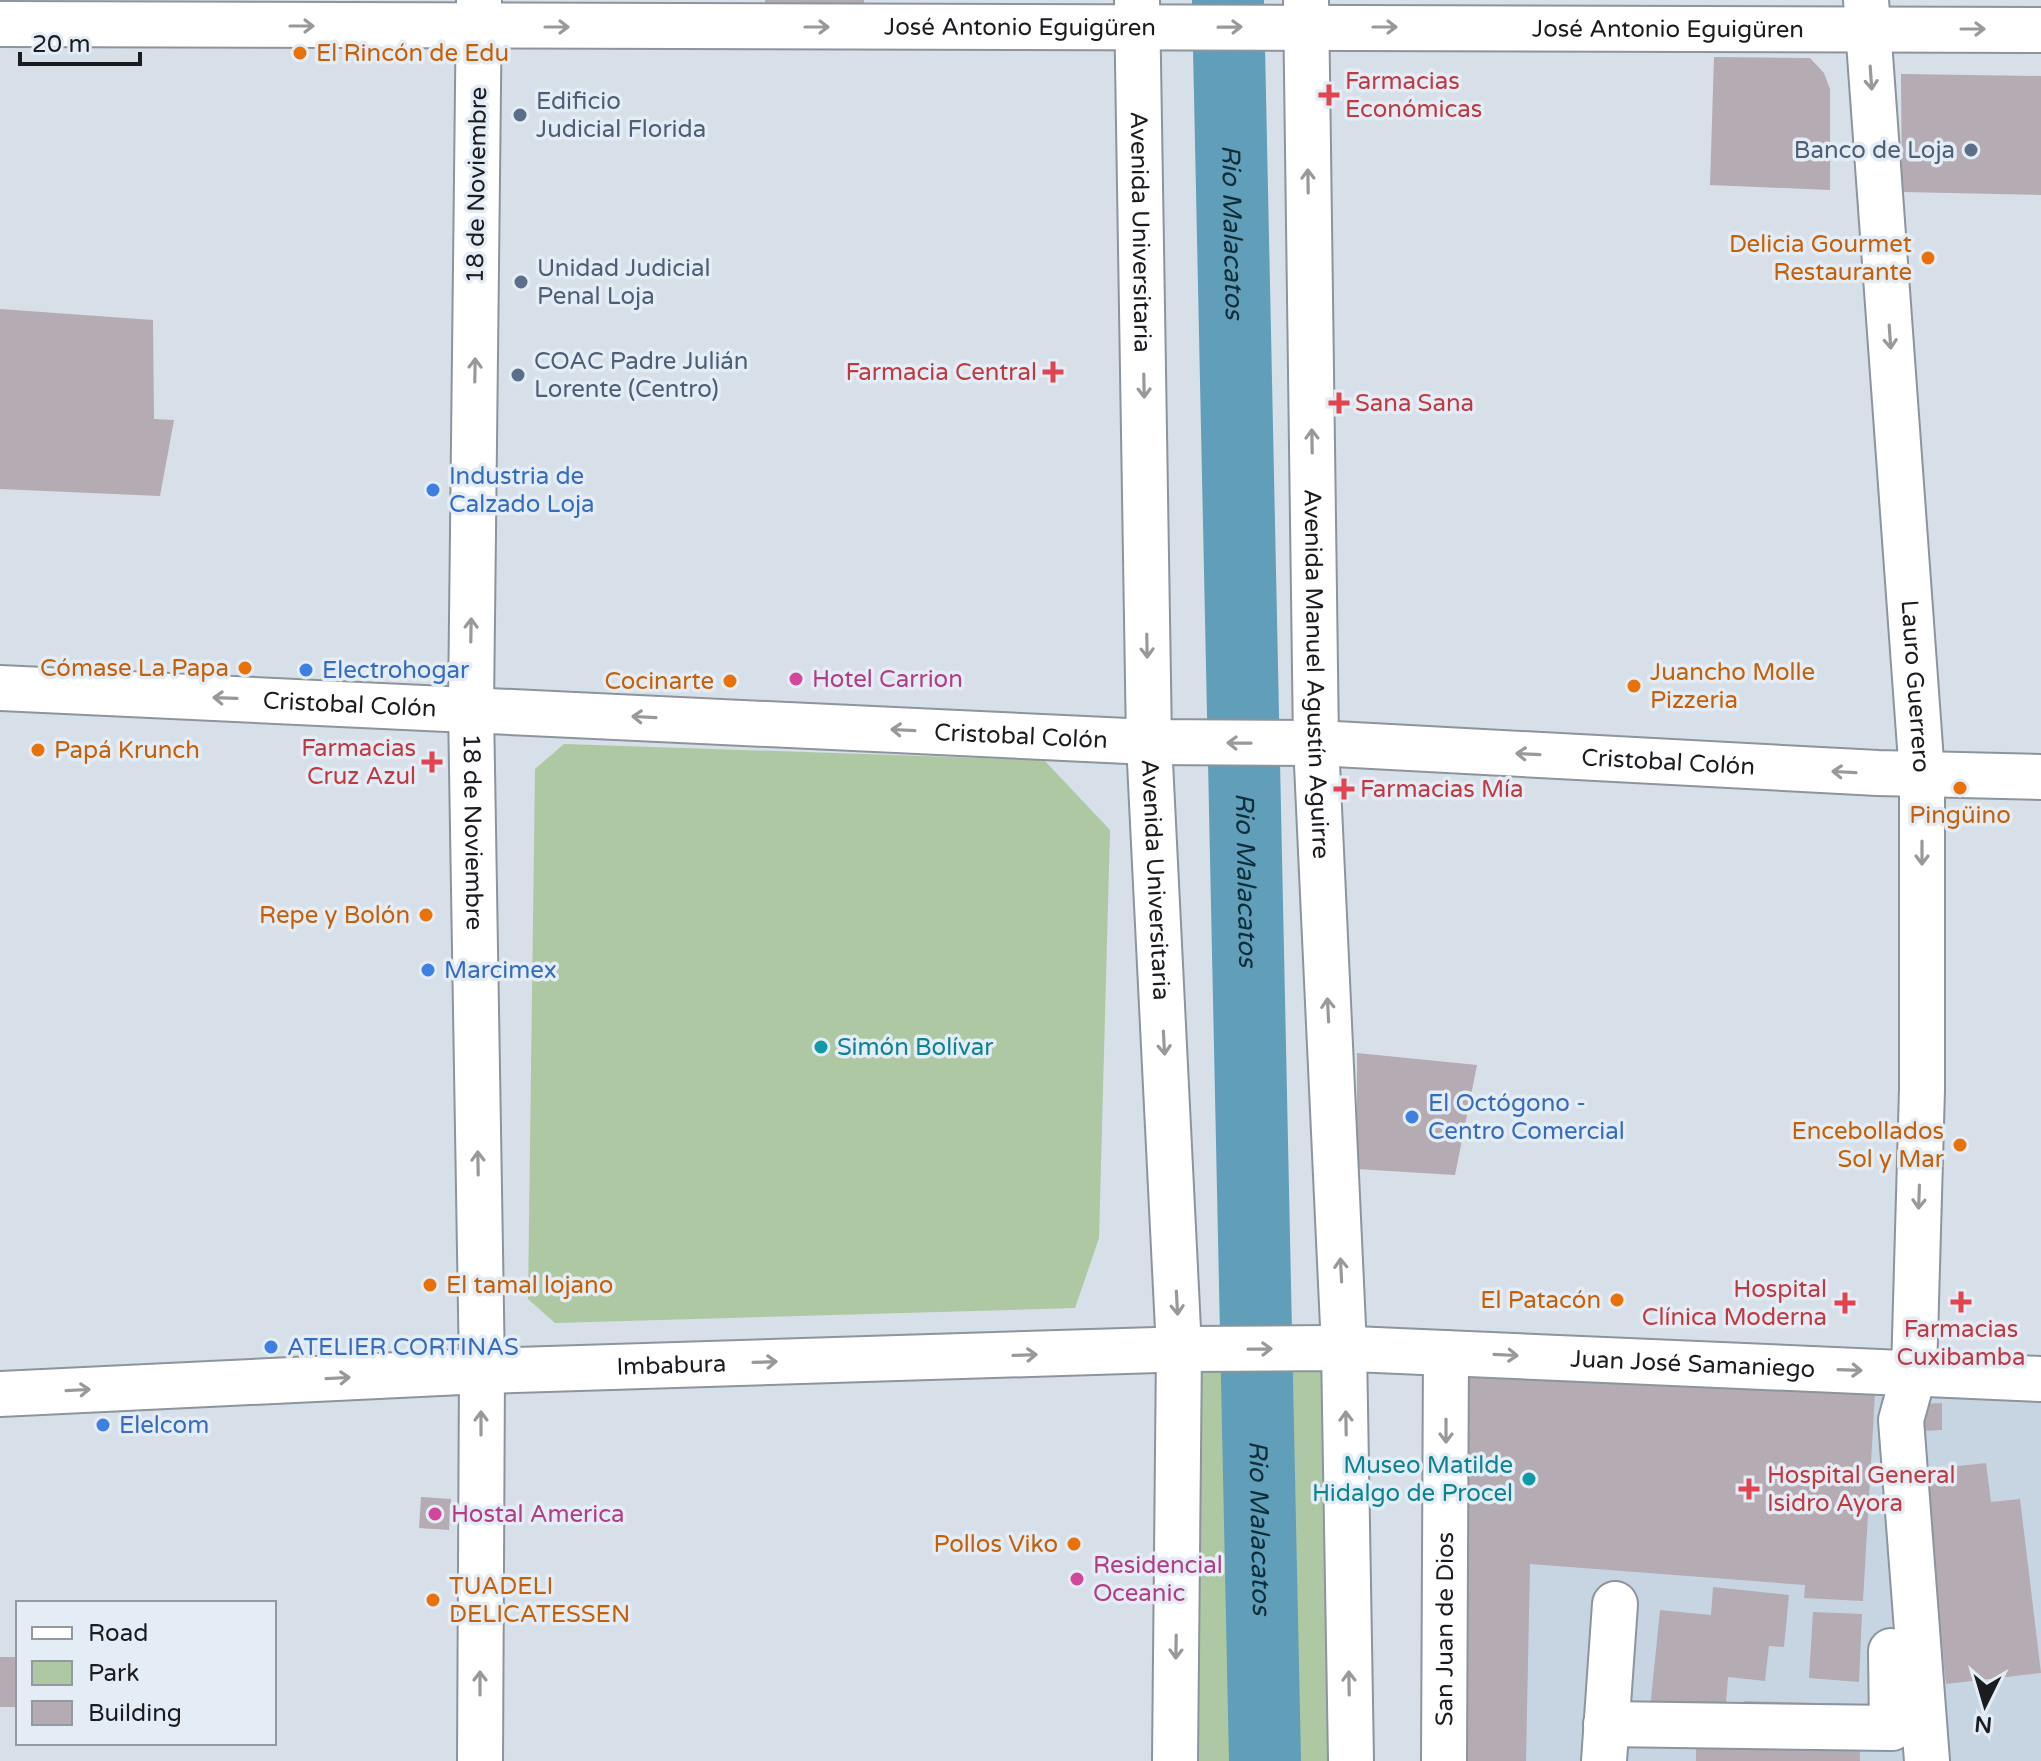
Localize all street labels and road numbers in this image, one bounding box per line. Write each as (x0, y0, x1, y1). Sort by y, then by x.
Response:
street label: José Antonio Eguigüren (884, 12, 1156, 42)
street label: José Antonio Eguigüren (1532, 14, 1804, 44)
street label: 18 de Noviembre (461, 86, 493, 284)
street label: Avenida Universitaria (1124, 111, 1157, 353)
street label: Avenida Manuel Agustín Aguirre (1298, 489, 1336, 860)
street label: Lauro Guerrero (1895, 599, 1936, 774)
street label: Cristobal Colón (262, 686, 437, 723)
street label: Cristobal Colón (933, 717, 1108, 755)
street label: 18 de Noviembre (457, 733, 489, 931)
street label: Cristobal Colón (1581, 743, 1756, 781)
street label: Avenida Universitaria (1135, 759, 1176, 1001)
street label: Juan José Samaniego (1570, 1344, 1816, 1384)
street label: Imbabura (616, 1349, 727, 1381)
street label: San Juan de Dios (1430, 1532, 1460, 1726)

